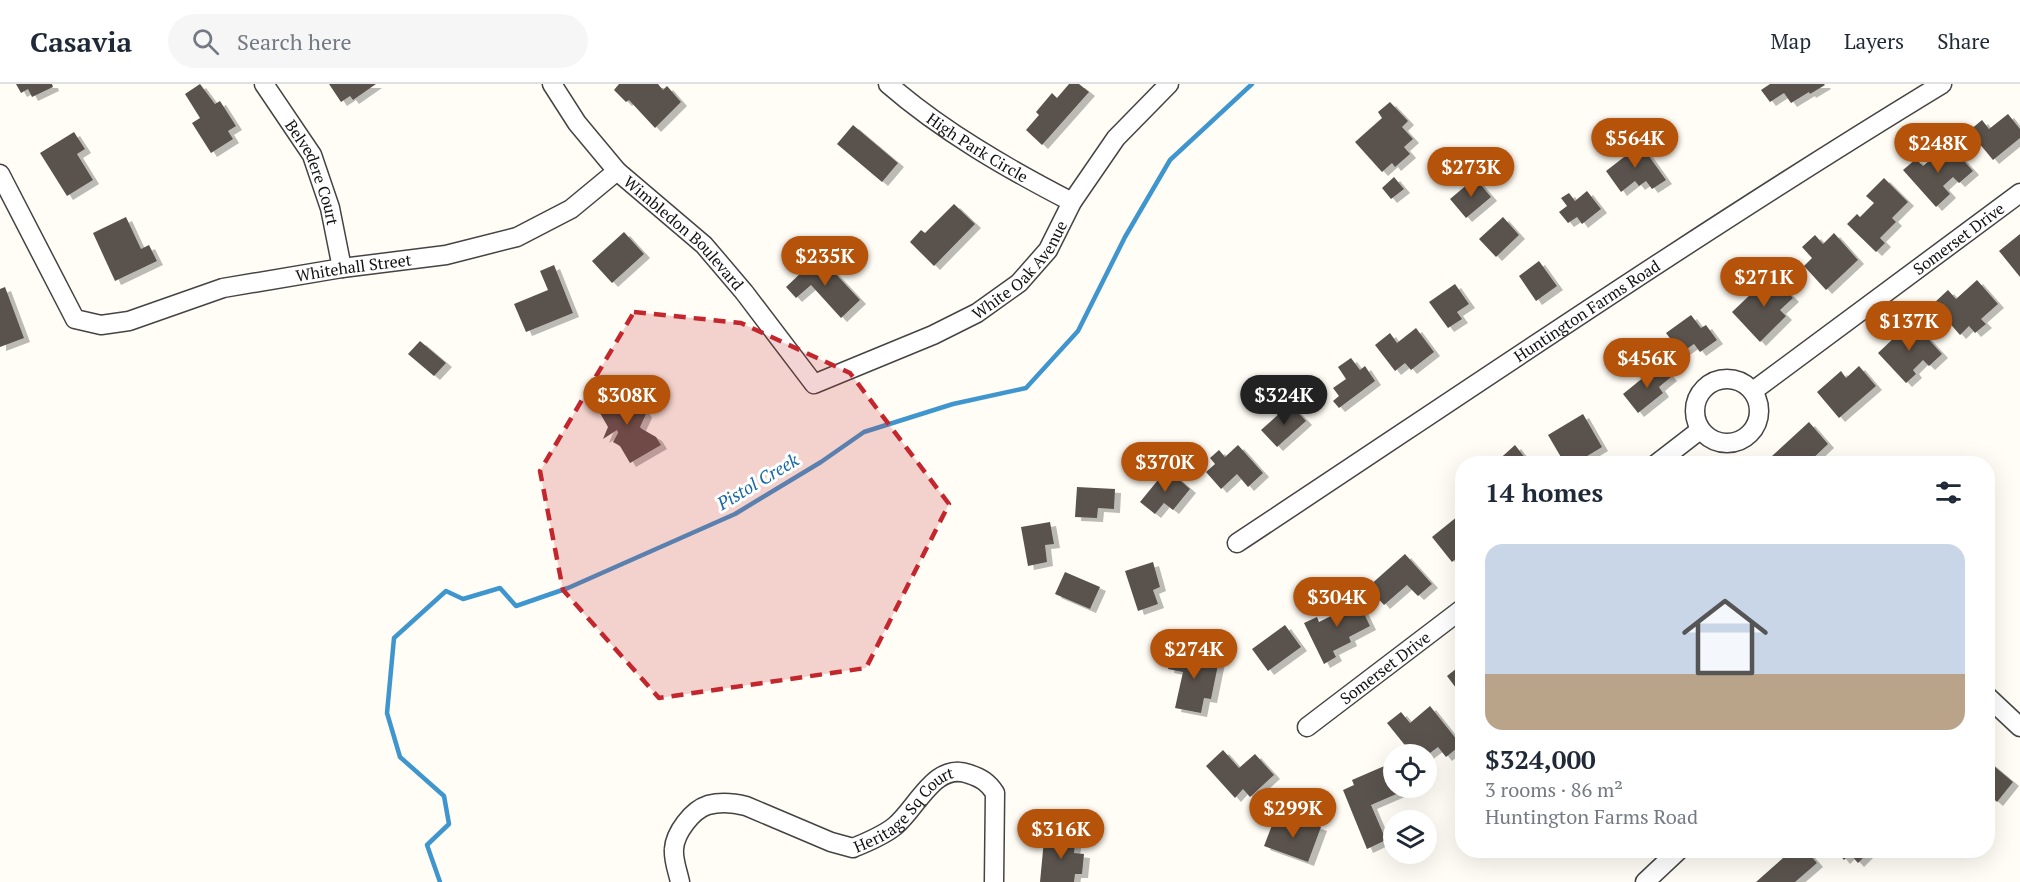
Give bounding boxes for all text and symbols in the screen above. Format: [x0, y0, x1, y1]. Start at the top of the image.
search box [168, 14, 588, 68]
text: Casavia [30, 23, 132, 60]
icon: search [189, 25, 222, 58]
text: Search here [237, 27, 352, 56]
text: Map [1770, 27, 1811, 55]
text: Layers [1844, 27, 1904, 55]
text: Share [1937, 27, 1990, 55]
street label: High Park Circle [922, 107, 1032, 188]
street label: Belvedere Court [280, 115, 344, 227]
pin: $564K [1593, 118, 1677, 169]
pin: $248K [1896, 123, 1980, 174]
text: $564K [1605, 124, 1665, 151]
text: $248K [1908, 129, 1968, 156]
pin: $273K [1429, 147, 1513, 198]
text: $273K [1441, 153, 1501, 180]
street label: Wimbledon Boulevard [619, 170, 749, 295]
street label: Somerset Drive [1909, 197, 2009, 280]
street label: White Oak Avenue [967, 217, 1072, 324]
pin: $235K [783, 236, 867, 287]
text: $235K [795, 242, 855, 269]
street label: Whitehall Street [294, 248, 413, 287]
street label: Huntington Farms Road [1509, 254, 1664, 367]
pin: $271K [1722, 257, 1806, 308]
text: $271K [1734, 263, 1794, 290]
pin: $137K [1867, 301, 1951, 352]
text: $137K [1879, 307, 1939, 334]
pin: $456K [1605, 338, 1689, 389]
text: $456K [1617, 344, 1677, 371]
pin: $308K [585, 375, 669, 426]
pin: $324K [1242, 375, 1326, 426]
text: $308K [597, 381, 657, 408]
text: $324K [1254, 381, 1314, 408]
pin: $370K [1123, 442, 1207, 493]
water label: Pistol Creek [711, 447, 803, 515]
text: $370K [1135, 448, 1195, 475]
text: 14 homes [1485, 475, 1603, 509]
icon: filters [1932, 476, 1965, 509]
pin: $304K [1295, 577, 1379, 628]
text: $304K [1307, 583, 1367, 610]
icon: home [1671, 583, 1779, 691]
street label: Somerset Drive [1335, 626, 1435, 709]
pin: $274K [1152, 629, 1236, 680]
text: $274K [1164, 635, 1224, 662]
text: $324,000 [1485, 742, 1596, 776]
map controls [1383, 744, 1437, 864]
button: locate [1383, 744, 1437, 798]
street label: Heritage Sq Court [850, 761, 956, 858]
text: 3 rooms · 86 m² [1485, 776, 1623, 803]
pin: $299K [1251, 788, 1335, 839]
text: $299K [1263, 794, 1323, 821]
text: Huntington Farms Road [1485, 803, 1698, 830]
pin: $316K [1019, 809, 1103, 860]
button: layers [1383, 810, 1437, 864]
text: $316K [1031, 815, 1091, 842]

